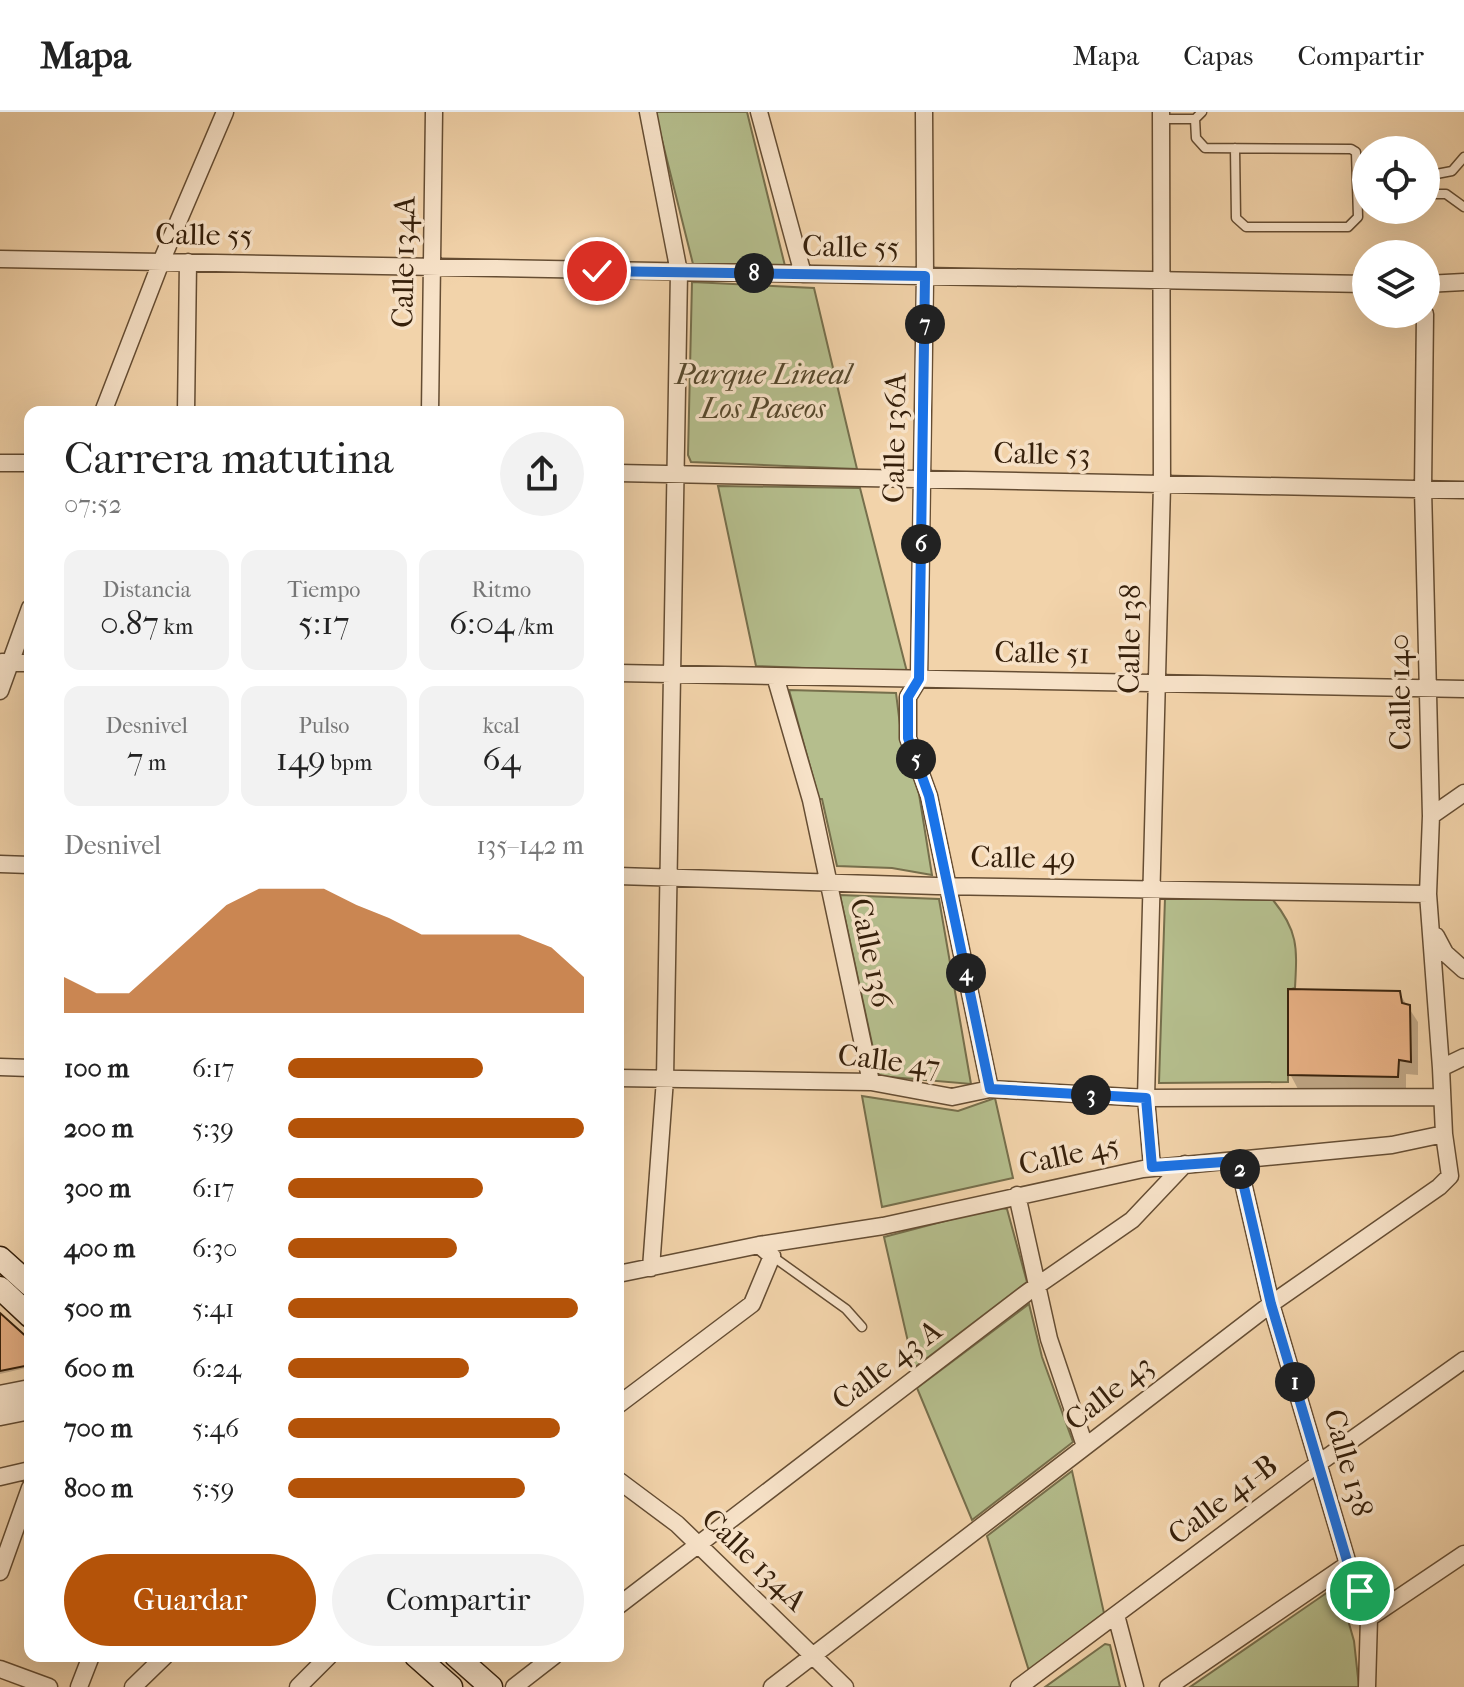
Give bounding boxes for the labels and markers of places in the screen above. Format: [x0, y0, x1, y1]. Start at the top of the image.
pin [563, 237, 631, 305]
pin: 8 [734, 253, 774, 293]
pin: 7 [905, 304, 945, 344]
pin: 6 [901, 524, 941, 564]
pin: 5 [896, 739, 936, 779]
pin: 4 [946, 953, 986, 993]
pin: 3 [1071, 1075, 1111, 1115]
pin: 2 [1220, 1149, 1260, 1189]
pin: 1 [1275, 1362, 1315, 1402]
pin [1326, 1557, 1394, 1625]

